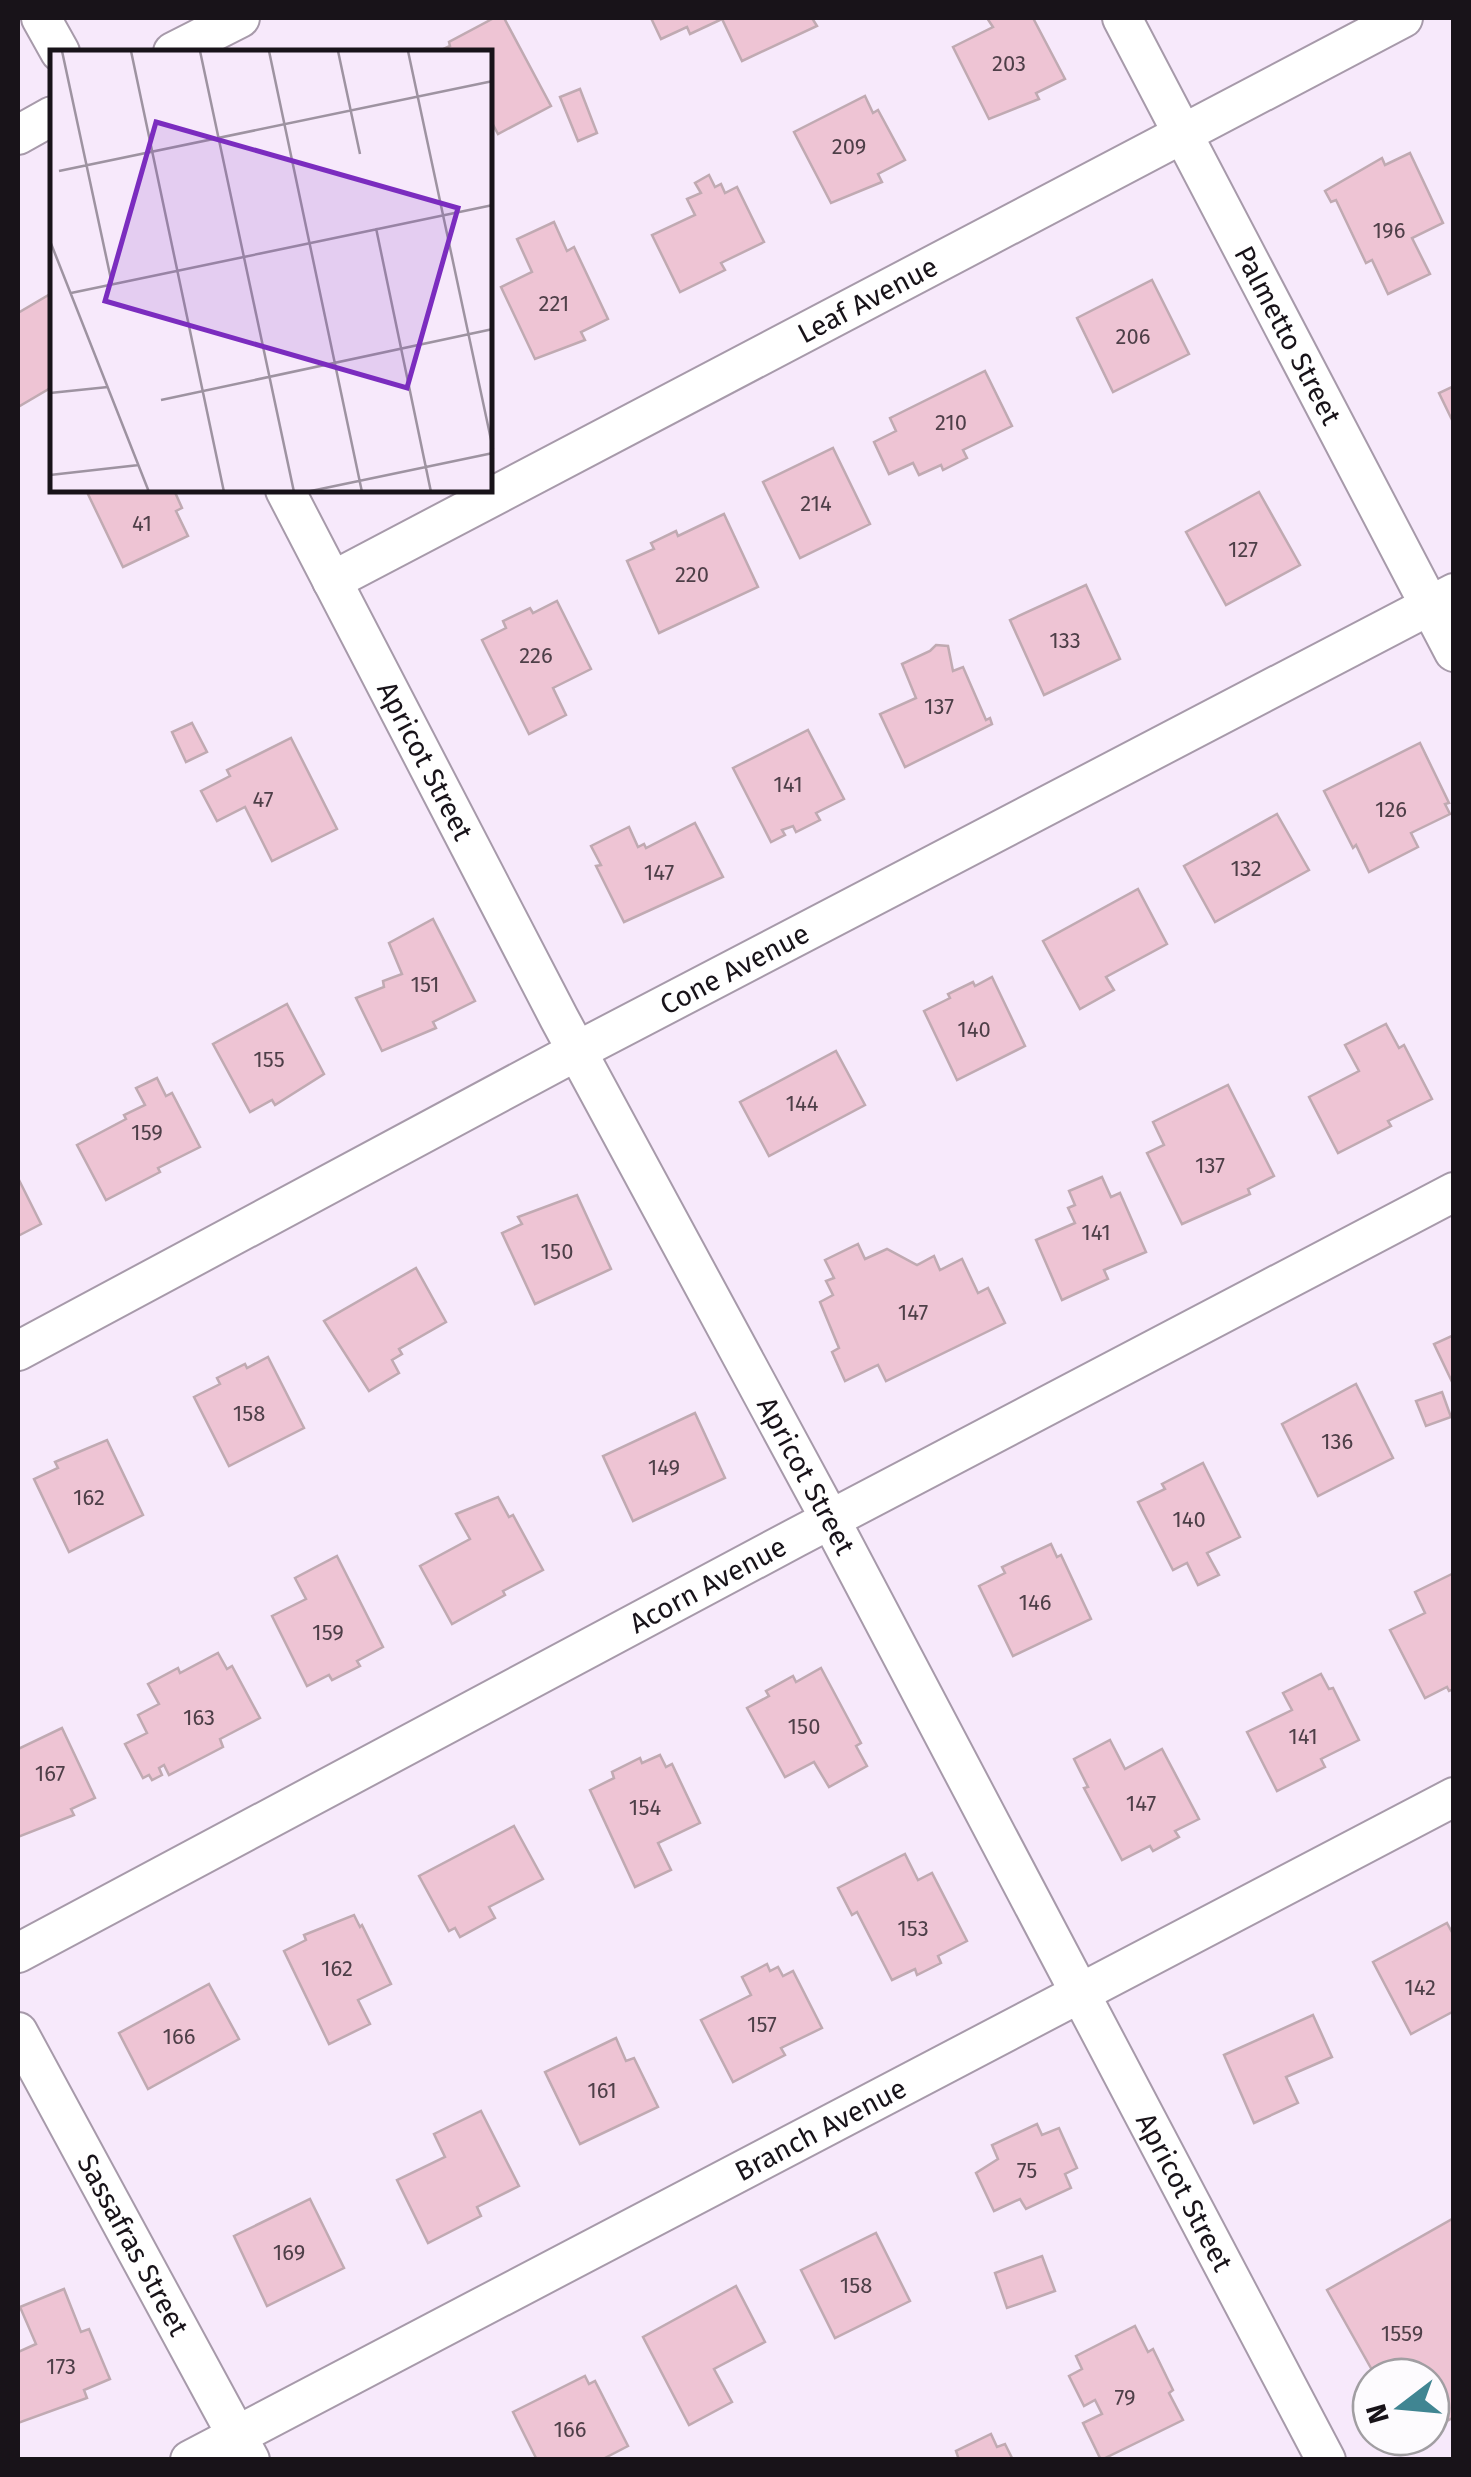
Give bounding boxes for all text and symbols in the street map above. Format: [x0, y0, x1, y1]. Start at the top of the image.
inset map [50, 50, 492, 492]
house number: 203 [992, 50, 1026, 77]
house number: 209 [832, 133, 866, 160]
house number: 196 [1373, 217, 1405, 244]
street label: Palmetto Street [1228, 240, 1349, 431]
street label: Leaf Avenue [792, 249, 943, 350]
house number: 221 [539, 290, 569, 317]
house number: 206 [1116, 323, 1150, 350]
house number: 210 [935, 409, 967, 436]
house number: 214 [800, 490, 832, 517]
house number: 41 [132, 510, 152, 537]
house number: 127 [1228, 536, 1258, 563]
house number: 220 [675, 561, 709, 588]
house number: 133 [1049, 627, 1081, 654]
house number: 226 [519, 642, 553, 669]
street label: Apricot Street [371, 676, 481, 846]
house number: 137 [924, 693, 954, 720]
house number: 141 [773, 771, 803, 798]
house number: 47 [253, 786, 274, 813]
house number: 126 [1375, 796, 1407, 823]
house number: 132 [1230, 855, 1262, 882]
house number: 147 [644, 859, 674, 886]
street label: Cone Avenue [654, 916, 815, 1021]
house number: 151 [411, 971, 439, 998]
house number: 140 [957, 1016, 991, 1043]
house number: 155 [253, 1046, 285, 1073]
house number: 144 [786, 1090, 819, 1117]
house number: 159 [131, 1119, 163, 1146]
house number: 137 [1195, 1152, 1225, 1179]
house number: 141 [1081, 1219, 1111, 1246]
house number: 150 [541, 1238, 573, 1265]
house number: 147 [898, 1299, 928, 1326]
street label: Apricot Street [751, 1391, 863, 1561]
house number: 158 [233, 1400, 265, 1427]
house number: 136 [1321, 1428, 1353, 1455]
house number: 149 [648, 1454, 680, 1481]
house number: 162 [73, 1484, 105, 1511]
house number: 140 [1172, 1506, 1206, 1533]
street label: Acorn Avenue [624, 1529, 792, 1640]
house number: 146 [1019, 1589, 1051, 1616]
house number: 159 [312, 1619, 344, 1646]
house number: 163 [183, 1704, 215, 1731]
house number: 150 [788, 1713, 820, 1740]
house number: 141 [1288, 1723, 1318, 1750]
house number: 167 [35, 1760, 65, 1787]
house number: 147 [1126, 1790, 1156, 1817]
house number: 154 [629, 1794, 661, 1821]
house number: 153 [897, 1915, 929, 1942]
house number: 162 [321, 1955, 353, 1982]
house number: 142 [1404, 1974, 1436, 2001]
house number: 157 [747, 2011, 777, 2038]
house number: 166 [163, 2023, 195, 2050]
street label: Branch Avenue [729, 2071, 912, 2188]
house number: 161 [587, 2077, 617, 2104]
street label: Apricot Street [1129, 2107, 1240, 2277]
street label: Sassafras Street [71, 2148, 196, 2342]
house number: 75 [1017, 2157, 1037, 2184]
house number: 169 [273, 2239, 305, 2266]
house number: 158 [840, 2272, 872, 2299]
house number: 1559 [1381, 2320, 1423, 2347]
house number: 173 [46, 2353, 76, 2380]
north arrow [1351, 2357, 1451, 2457]
house number: 79 [1115, 2384, 1135, 2411]
text: N [1359, 2400, 1396, 2427]
house number: 166 [554, 2416, 586, 2443]

